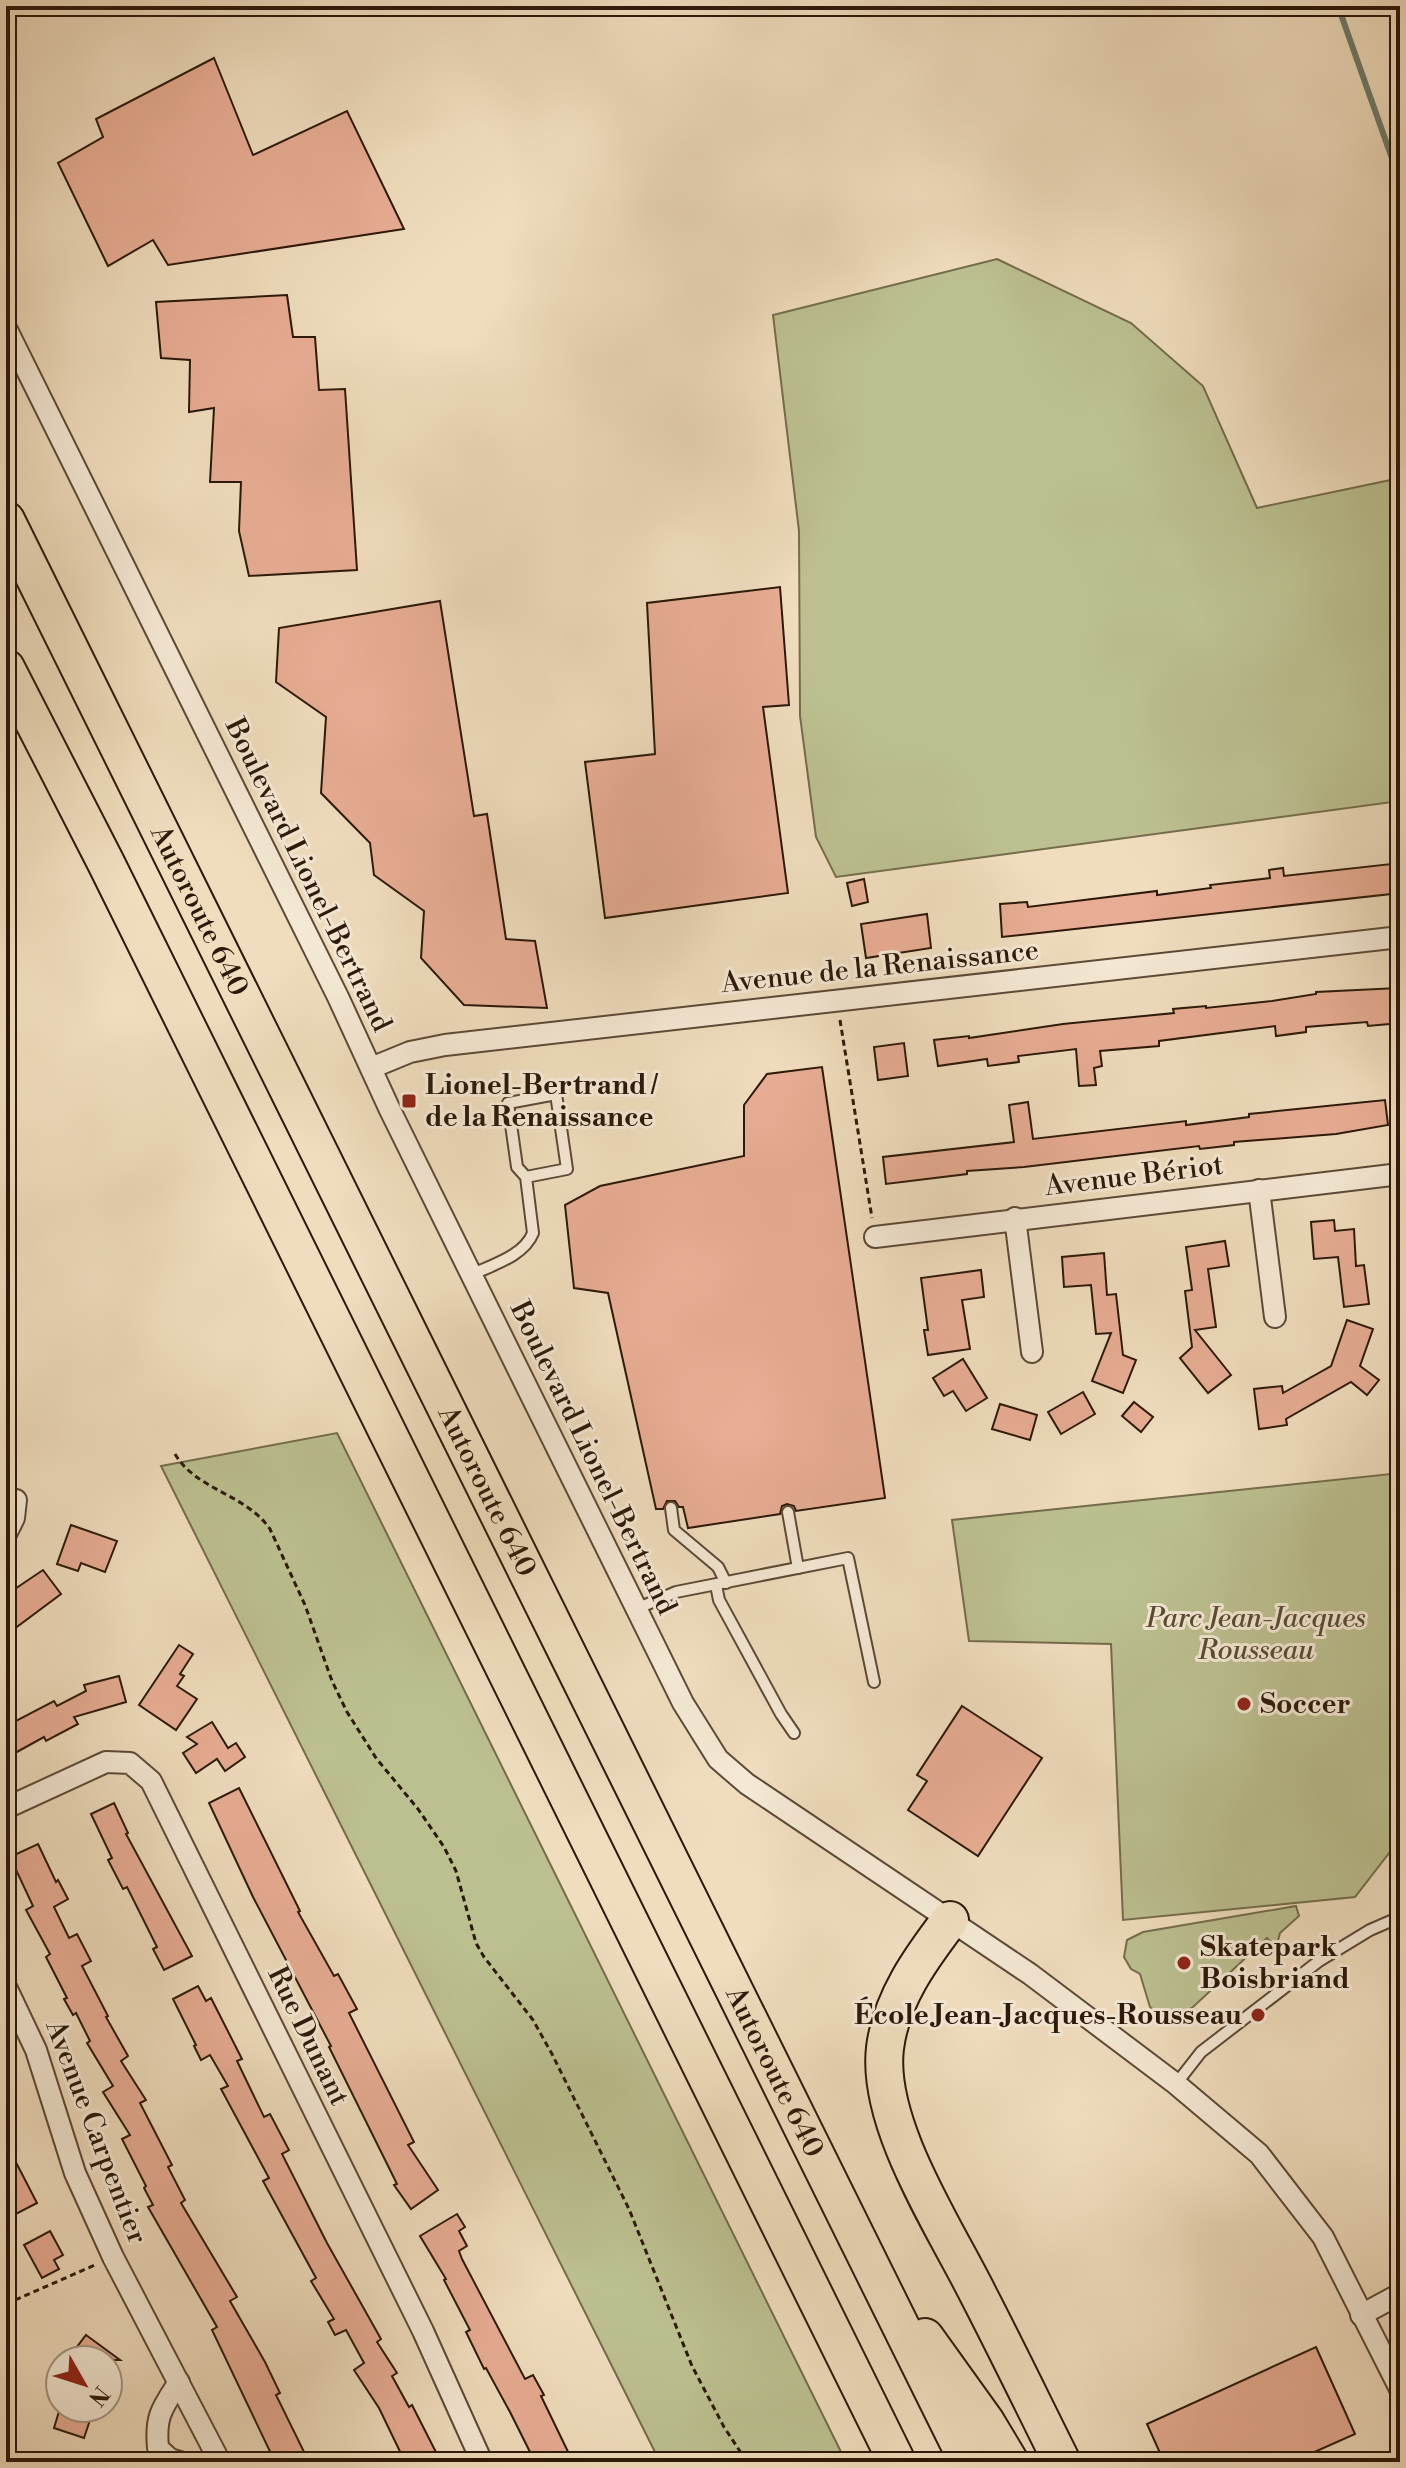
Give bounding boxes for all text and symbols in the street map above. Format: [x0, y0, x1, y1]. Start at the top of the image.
street label: Boulevard Lionel-Bertrand [216, 712, 399, 1037]
street label: Autoroute 640 [142, 819, 257, 1002]
street label: Avenue de la Renaissance [718, 933, 1041, 1001]
place label: Lionel-Bertrand / de la Renaissance [425, 1068, 658, 1135]
marker: Lionel-Bertrand / de la Renaissance [400, 1092, 418, 1110]
street label: Avenue Bériot [1042, 1148, 1225, 1204]
street label: Boulevard Lionel-Bertrand [501, 1295, 684, 1620]
street label: Autoroute 640 [430, 1399, 544, 1583]
park label: Parc Jean-Jacques Rousseau [1145, 1601, 1366, 1668]
place label: Soccer [1260, 1687, 1351, 1722]
marker: Soccer [1235, 1695, 1253, 1713]
place label: Skatepark Boisbriand [1200, 1930, 1350, 1997]
marker: Skatepark Boisbriand [1175, 1954, 1193, 1972]
street label: Rue Dunant [259, 1961, 357, 2111]
street label: Autoroute 640 [717, 1980, 832, 2163]
place label: École Jean-Jacques-Rousseau [854, 1996, 1242, 2033]
marker: École Jean-Jacques-Rousseau [1249, 2006, 1267, 2024]
street label: Avenue Carpentier [37, 2014, 155, 2249]
north arrow [44, 2344, 124, 2424]
text: N [82, 2380, 114, 2411]

